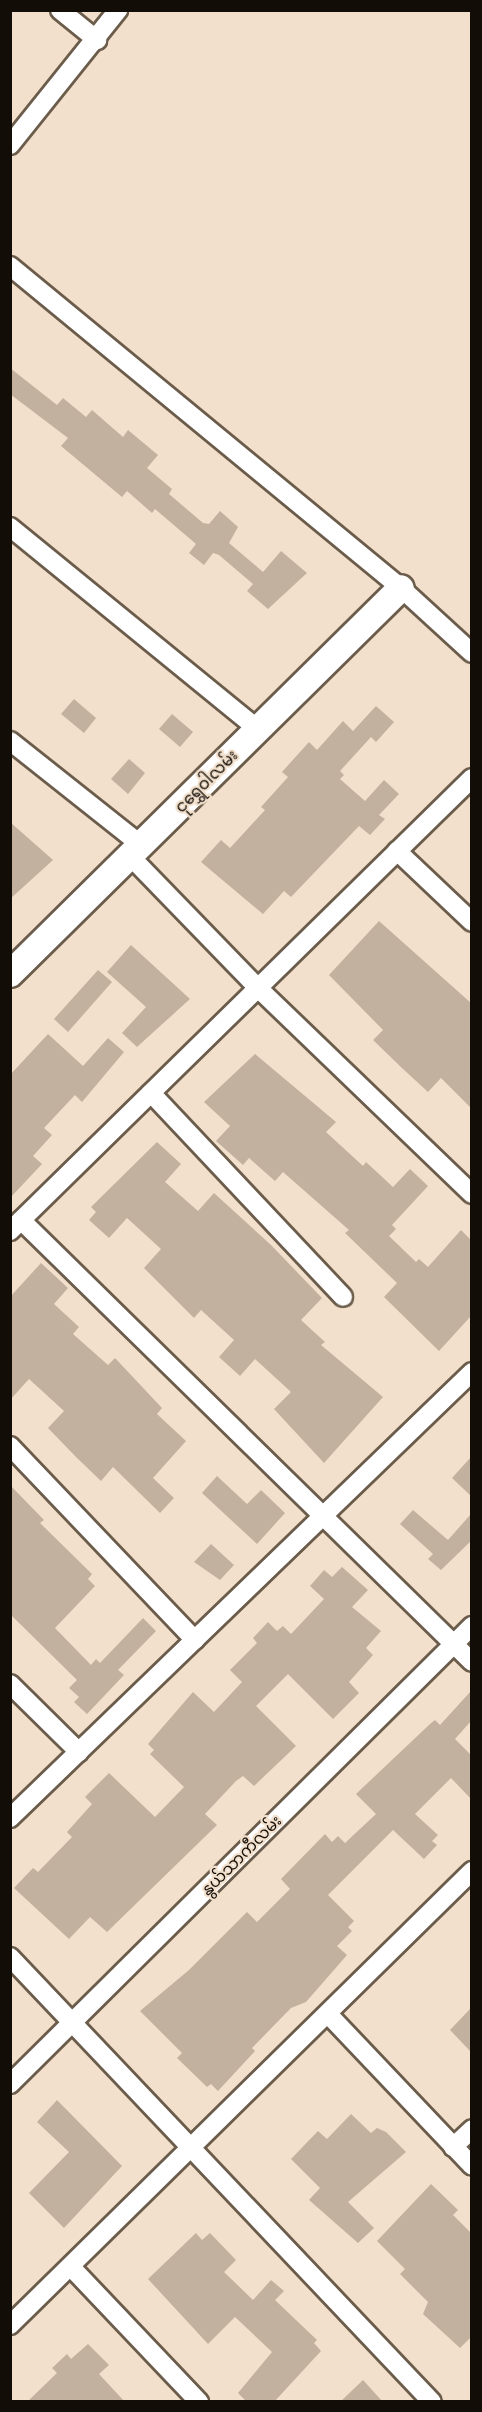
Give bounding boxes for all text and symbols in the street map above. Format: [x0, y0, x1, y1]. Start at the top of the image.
street label: ငုရွှေဝါလမ်း [171, 746, 241, 816]
street label: နွယ်သာကီလမ်း [197, 1811, 285, 1899]

